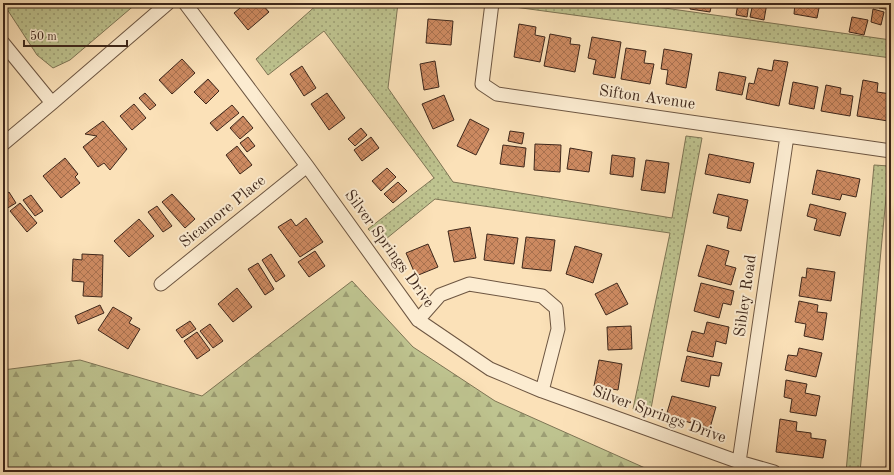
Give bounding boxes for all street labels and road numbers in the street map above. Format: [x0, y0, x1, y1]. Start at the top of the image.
street label: Sifton Avenue [598, 83, 696, 113]
street label: Sicamore Place [177, 173, 269, 251]
street label: Silver Springs Drive [341, 187, 437, 311]
street label: Sibley Road [732, 254, 760, 338]
street label: Silver Springs Drive [590, 383, 728, 447]

